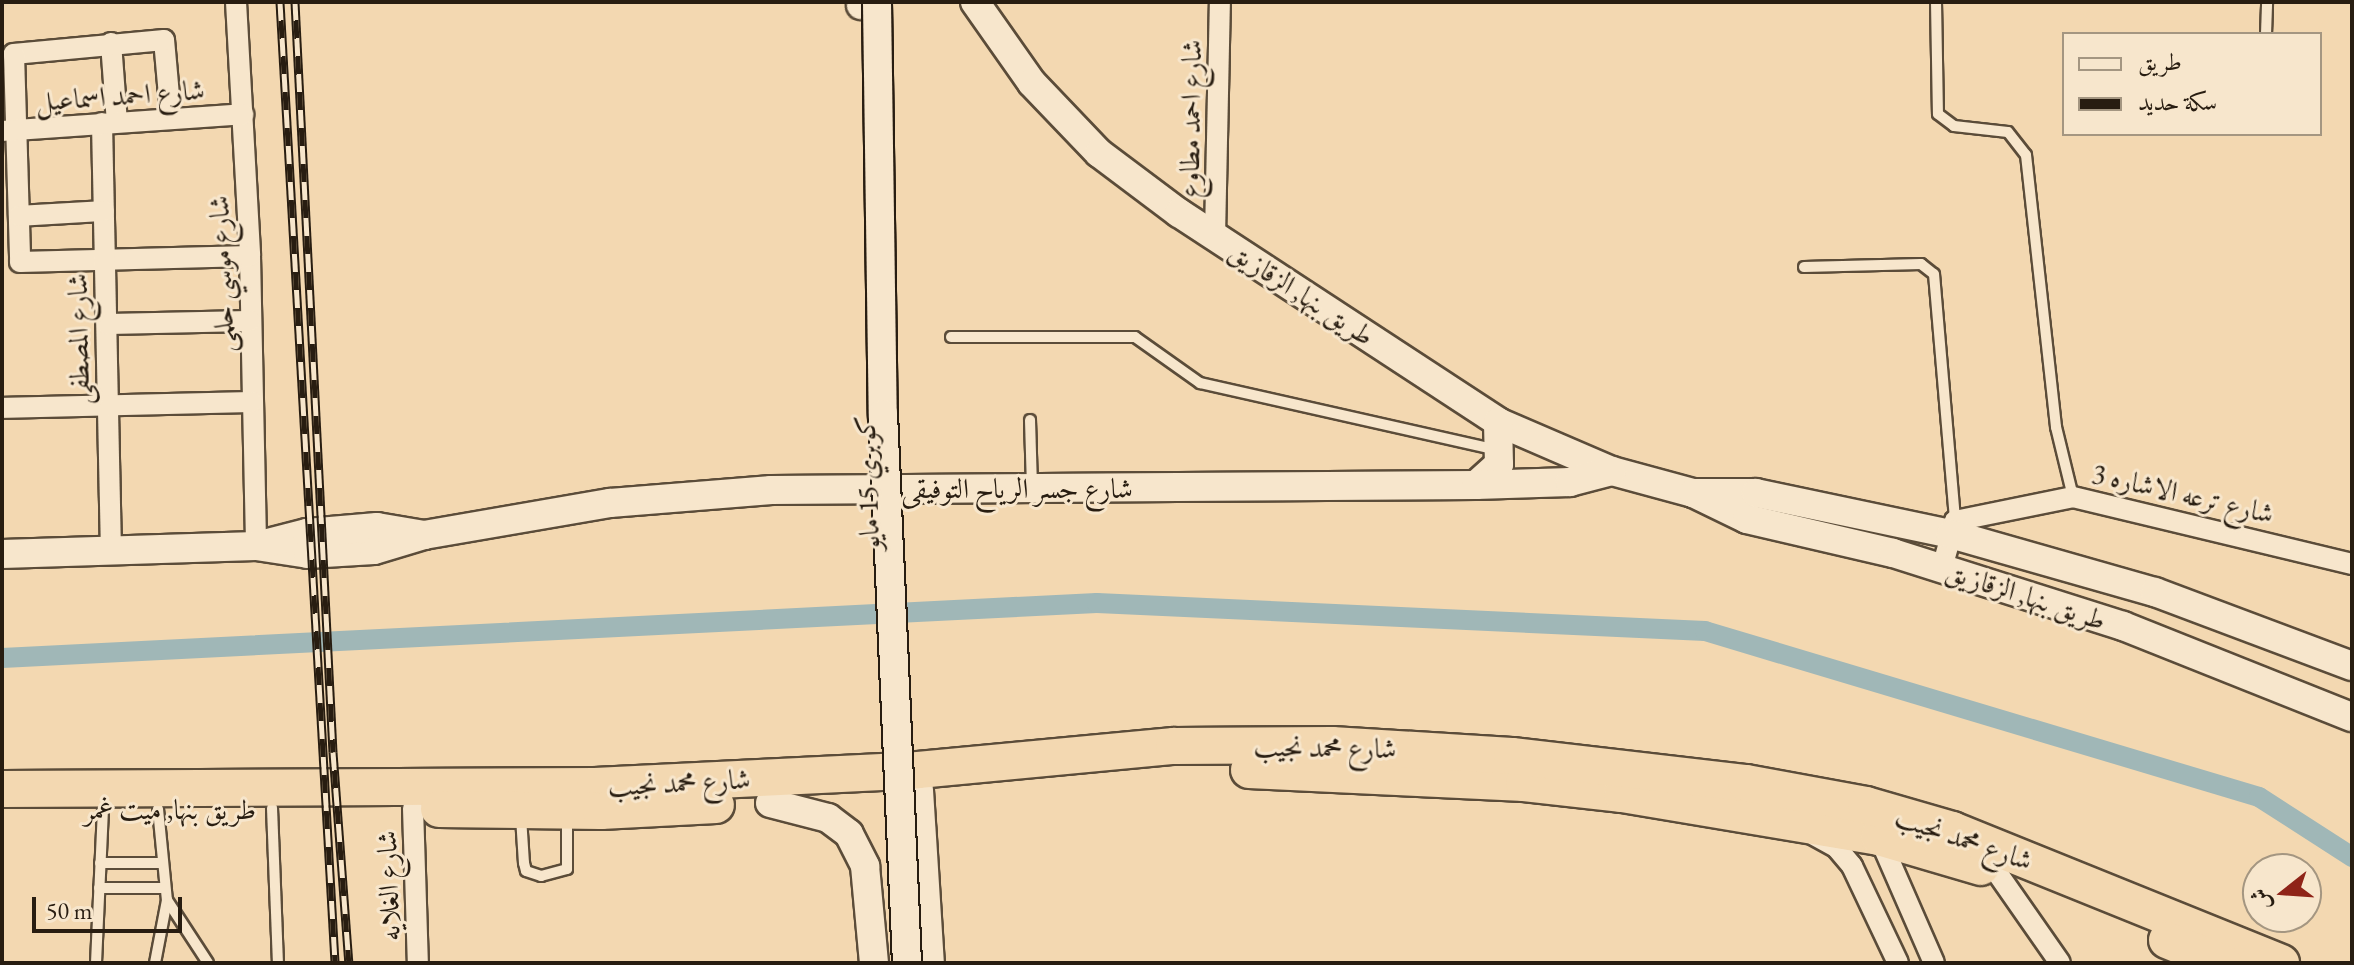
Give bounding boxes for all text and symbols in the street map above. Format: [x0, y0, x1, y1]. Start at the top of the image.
legend [2062, 32, 2322, 136]
street label: شارع احمد مطاوع [1172, 39, 1208, 199]
text: طريق [2138, 46, 2182, 77]
street label: شارع احمد اسماعيل [34, 72, 206, 118]
text: سكة حديد [2138, 86, 2217, 117]
street label: شارع موسي حلمى [201, 195, 241, 353]
street label: طريق بنها, الزقازيق [1223, 234, 1381, 352]
street label: شارع المصطفى [60, 273, 96, 405]
street label: كوبري 15 مايو [848, 415, 886, 551]
street label: شارع ترعه الاشاره 3 [2089, 456, 2277, 530]
street label: شارع جسر الرياح التوفيقى [901, 471, 1133, 505]
street label: طريق بنها, الزقازيق [1942, 553, 2110, 637]
street label: شارع محمد نجيب [1253, 729, 1397, 765]
street label: شارع محمد نجيب [607, 761, 751, 803]
street label: طريق بنها, ميت غمر [84, 792, 256, 826]
street label: شارع محمد نجيب [1891, 799, 2037, 877]
street label: شارع الغلايه [369, 830, 407, 942]
north arrow [2242, 853, 2322, 933]
scale bar [36, 881, 186, 931]
text: ش [2243, 885, 2278, 914]
text: 50 m [46, 895, 93, 926]

